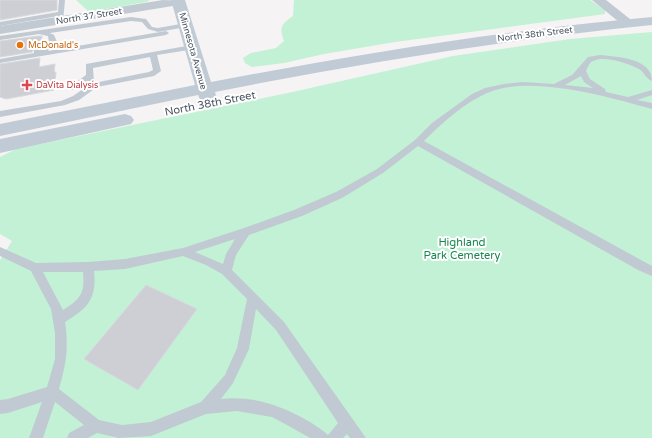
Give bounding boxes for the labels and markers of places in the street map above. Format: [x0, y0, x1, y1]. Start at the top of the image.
marker: McDonald's [15, 40, 25, 50]
place label: McDonald's [28, 40, 78, 51]
marker: DaVita Dialysis [21, 79, 33, 91]
place label: DaVita Dialysis [36, 80, 98, 91]

